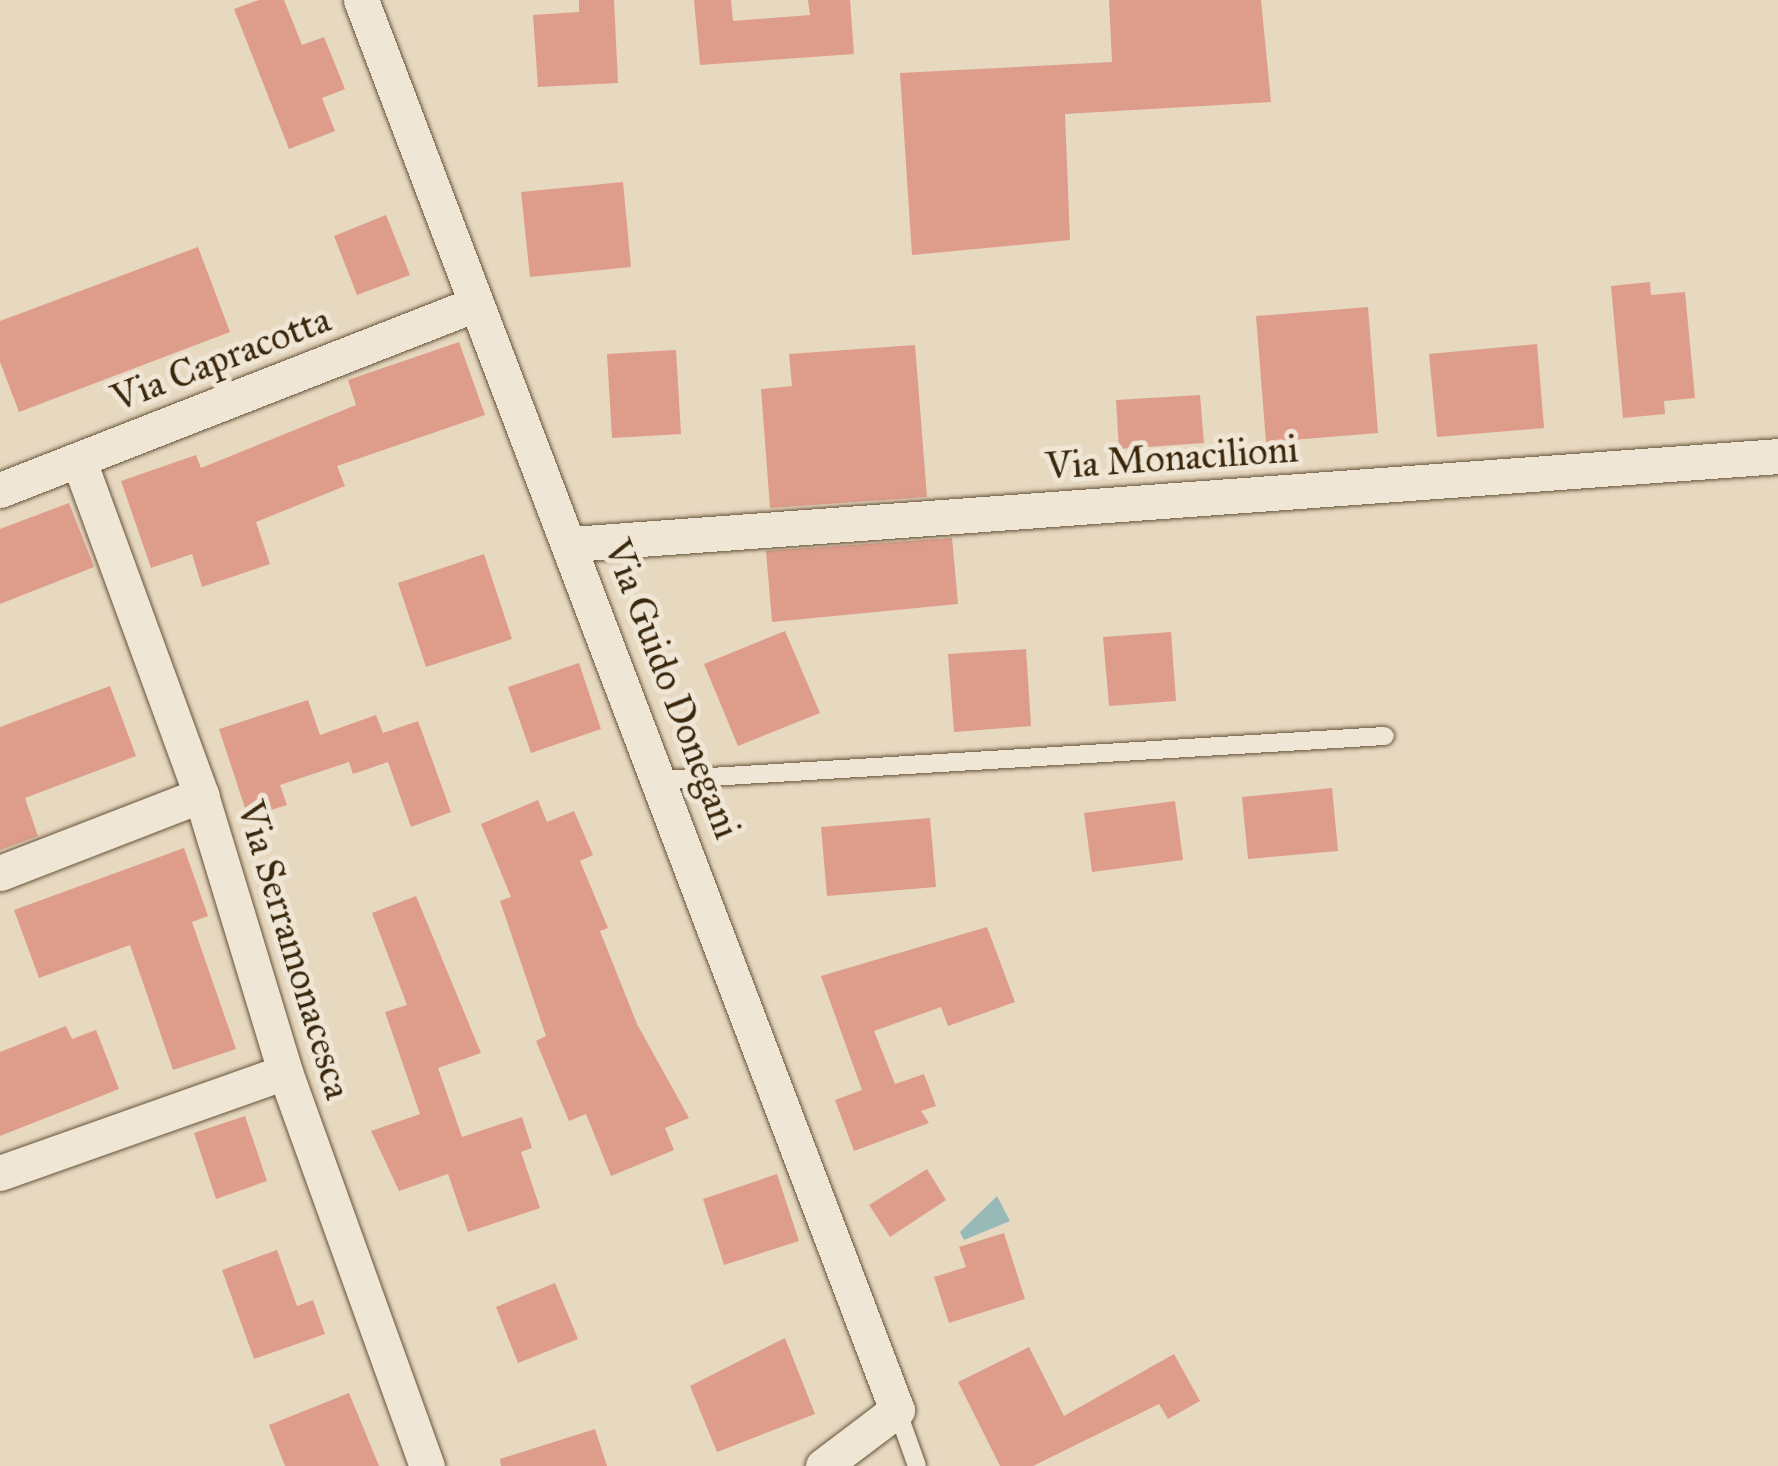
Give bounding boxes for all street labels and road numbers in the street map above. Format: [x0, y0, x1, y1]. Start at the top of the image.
street label: Via Capracotta [105, 296, 337, 422]
street label: Via Monacilioni [1044, 426, 1300, 490]
street label: Via Guido Donegani [594, 533, 750, 845]
street label: Via Serramonacesca [227, 796, 361, 1104]

